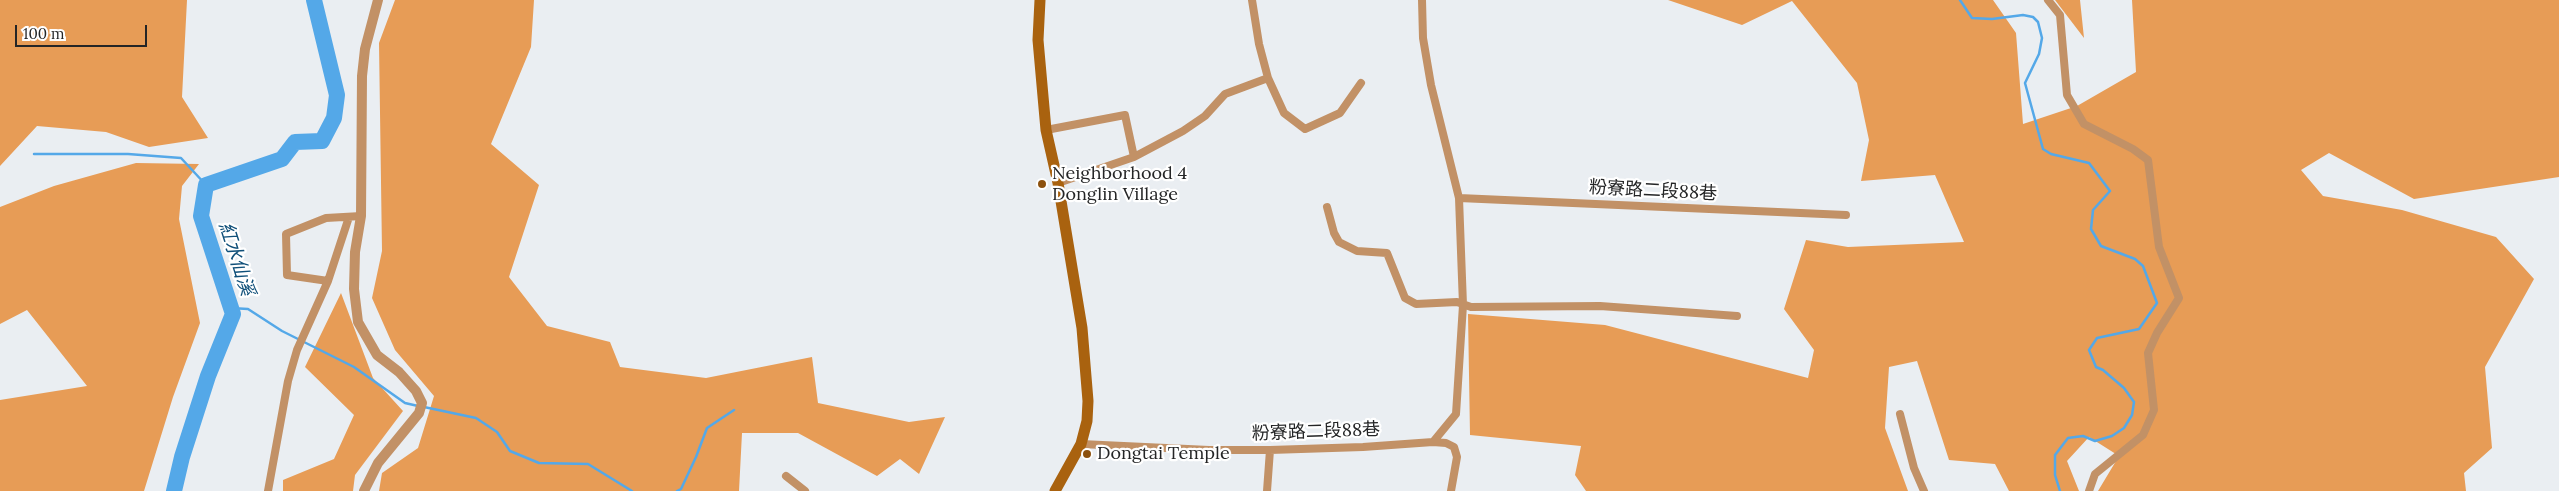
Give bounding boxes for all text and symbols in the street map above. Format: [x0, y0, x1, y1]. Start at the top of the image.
scale bar [18, 15, 150, 47]
text: 100 m [23, 24, 64, 43]
place label: Neighborhood 4 Donglin Village [1052, 163, 1187, 205]
street label: 粉寮路二段88巷 [1588, 177, 1718, 205]
marker: Neighborhood 4 Donglin Village [1036, 178, 1048, 190]
water label: 紅水仙溪 [213, 219, 259, 299]
street label: 粉寮路二段88巷 [1252, 419, 1380, 445]
place label: Dongtai Temple [1097, 443, 1230, 465]
marker: Dongtai Temple [1081, 448, 1093, 460]

